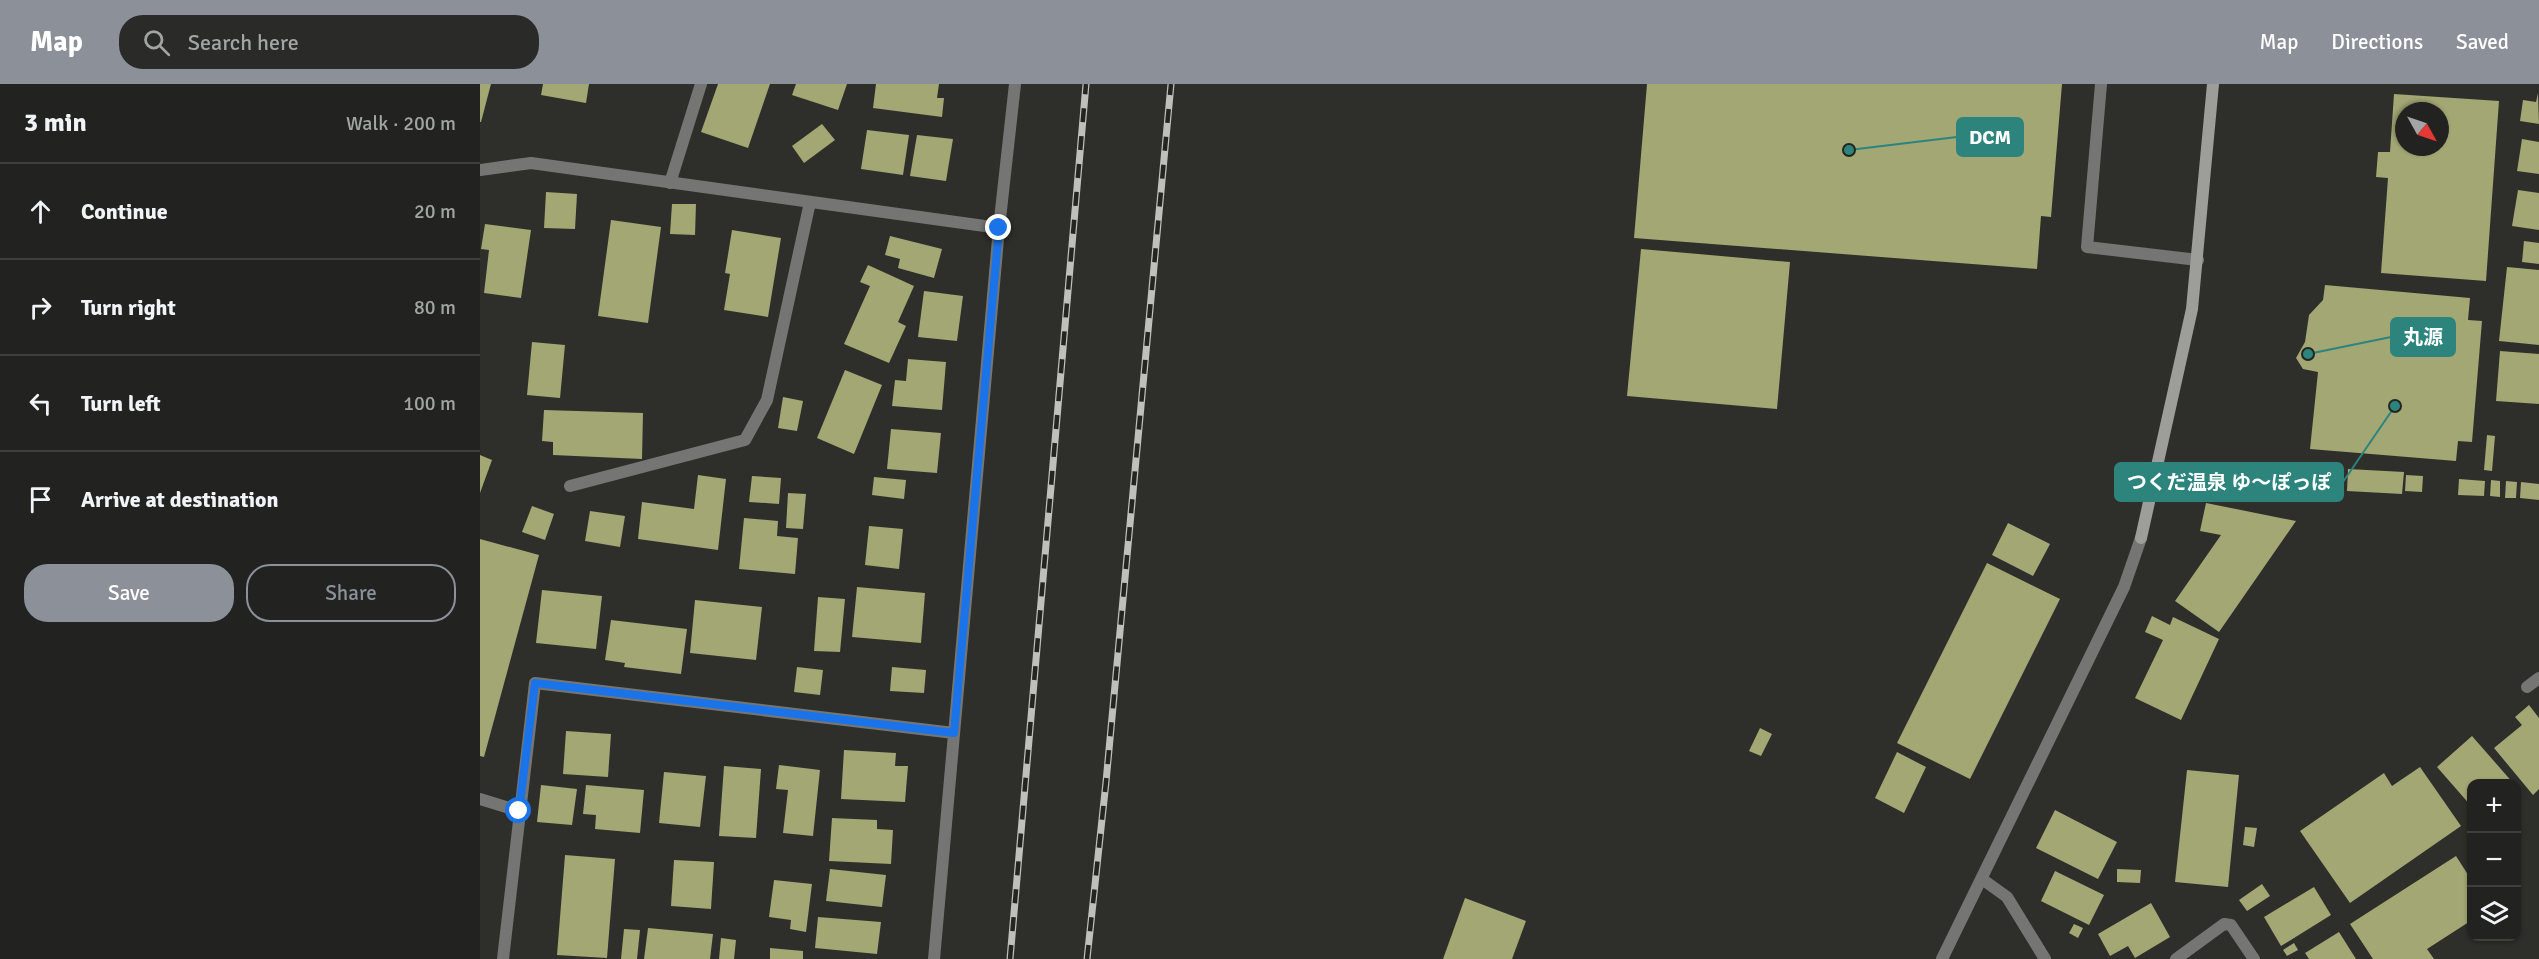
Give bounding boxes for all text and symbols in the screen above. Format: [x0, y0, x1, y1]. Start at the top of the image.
search box [119, 15, 539, 69]
text: Map [30, 25, 83, 59]
icon: search [140, 26, 173, 59]
text: Search here [188, 29, 299, 56]
text: Map [2260, 29, 2298, 55]
text: Directions [2331, 29, 2423, 55]
text: Saved [2456, 29, 2509, 55]
north arrow [2395, 102, 2449, 156]
text: 3 min [24, 107, 87, 139]
text: Walk · 200 m [346, 111, 456, 136]
callout: DCM [1957, 118, 2023, 156]
text: DCM [1969, 125, 2011, 150]
icon: ahead [24, 195, 57, 228]
text: Continue [81, 198, 168, 225]
text: 20 m [414, 199, 456, 224]
route end [985, 214, 1011, 240]
icon: right [24, 291, 57, 324]
text: Turn right [81, 294, 176, 321]
text: 80 m [414, 295, 456, 320]
callout: 丸源 [2391, 318, 2455, 356]
text: 丸源 [2403, 325, 2443, 350]
icon: left [24, 387, 57, 420]
text: Turn left [81, 390, 161, 417]
text: 100 m [403, 391, 456, 416]
callout: つくだ温泉 ゆ～ぽっぽ [2115, 463, 2343, 501]
text: つくだ温泉 ゆ～ぽっぽ [2127, 470, 2331, 495]
icon: arrive [24, 483, 57, 516]
text: Arrive at destination [81, 486, 278, 513]
button: Save [24, 564, 234, 622]
button: Share [246, 564, 456, 622]
map controls [2467, 779, 2521, 941]
button: + [2467, 779, 2521, 833]
route start [505, 797, 531, 823]
button: − [2467, 833, 2521, 887]
button: layers [2467, 887, 2521, 941]

